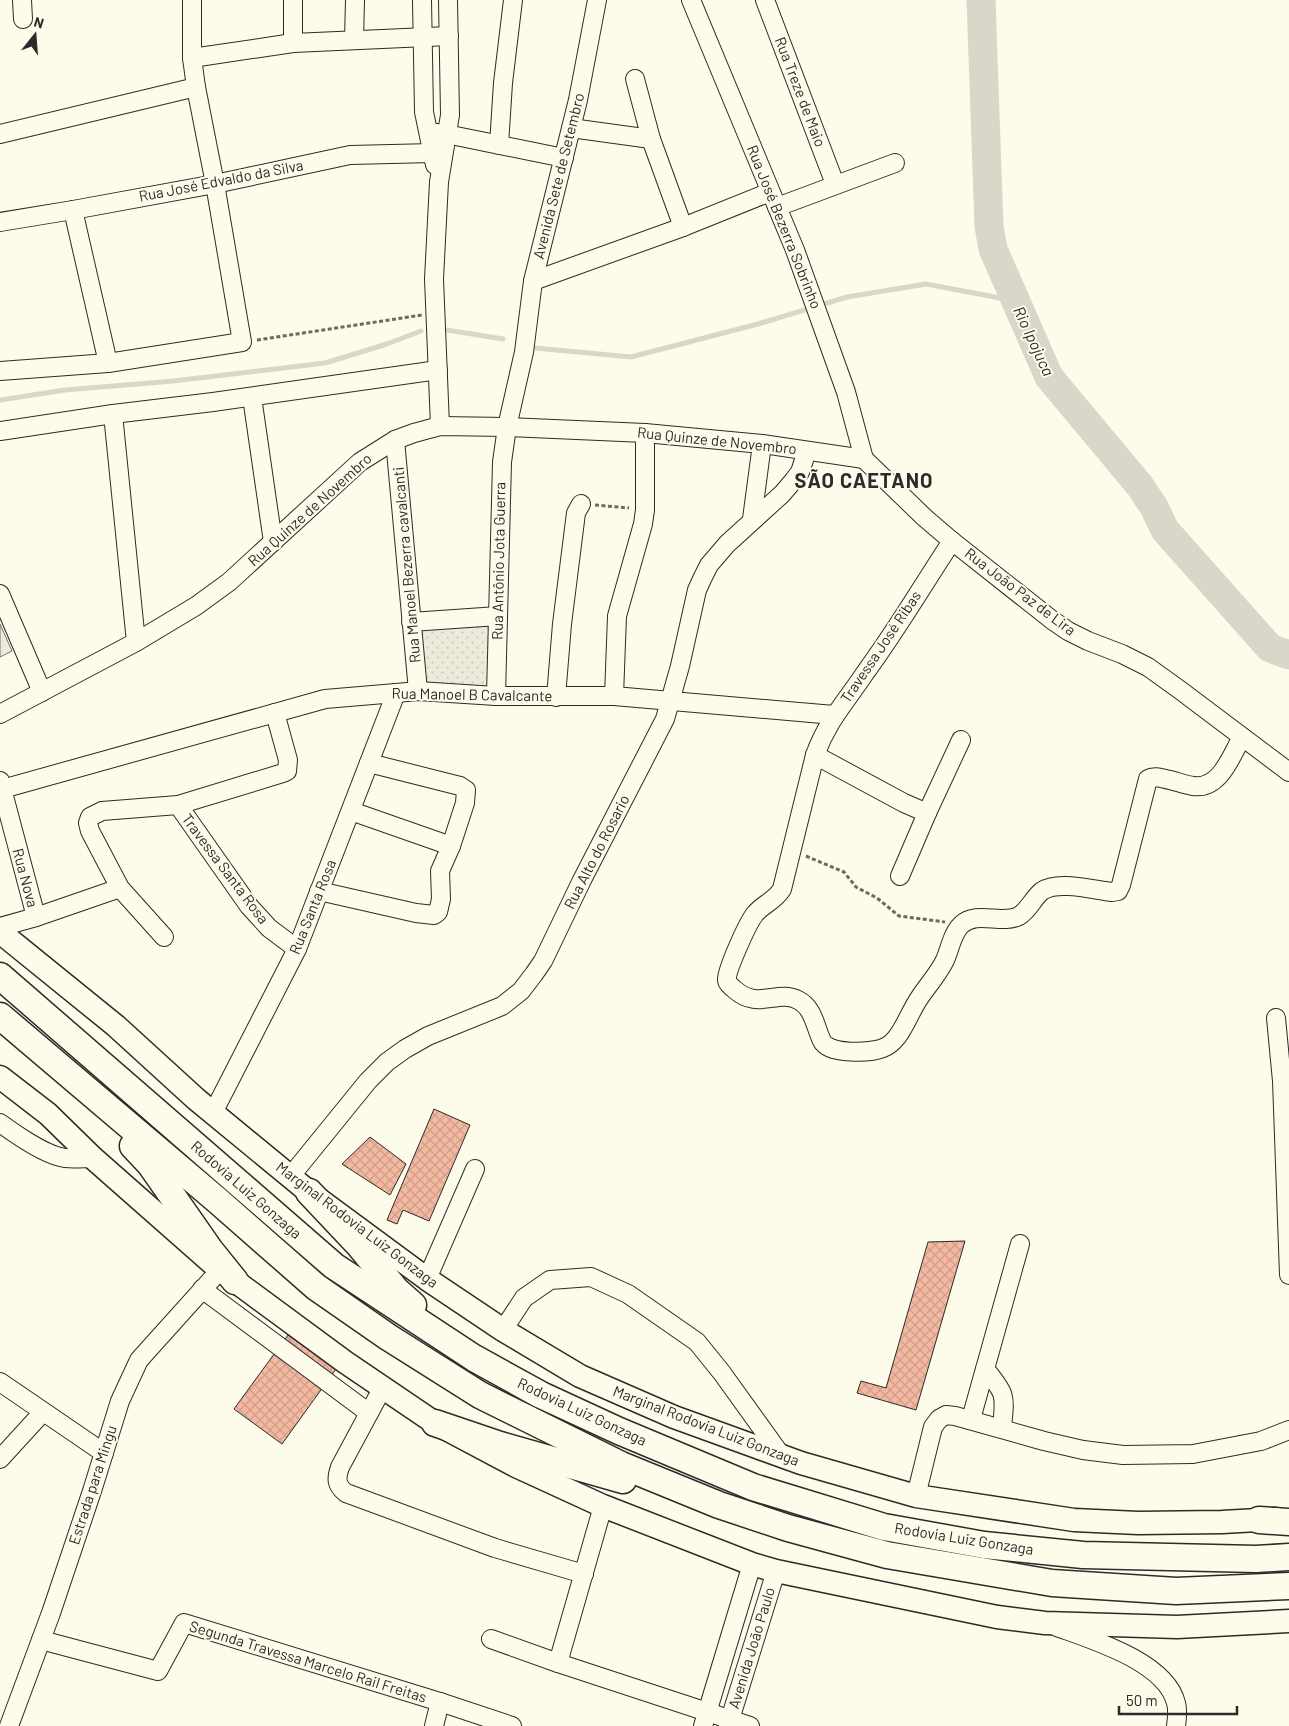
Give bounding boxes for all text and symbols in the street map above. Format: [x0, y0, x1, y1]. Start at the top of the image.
north arrow [10, 10, 60, 60]
text: N [32, 13, 46, 32]
street label: Rua Treze de Maio [772, 34, 830, 149]
street label: Avenida Sete de Setembro [529, 91, 587, 261]
street label: Rua José Bezerra Sobrinho [744, 142, 826, 311]
street label: Rua José Edvaldo da Silva [137, 155, 305, 205]
water label: Rio Ipojuca [1010, 303, 1059, 379]
street label: Rua Quinze de Novembro [636, 423, 798, 457]
street label: Rua Quinze de Novembro [244, 449, 375, 570]
street label: Rua Manoel Bezerra cavalcanti [388, 466, 424, 664]
district label: SÃO CAETANO [795, 468, 933, 492]
street label: Rua Antônio Jota Guerra [488, 482, 508, 640]
street label: Rua João Paz de Lira [962, 544, 1080, 639]
street label: Travessa José Ribas [836, 587, 924, 706]
street label: Rua Manoel B Cavalcante [392, 684, 553, 704]
street label: Rua Alto do Rosario [560, 791, 633, 912]
street label: Travessa Santa Rosa [179, 810, 273, 927]
street label: Rua Nova [9, 846, 42, 909]
street label: Rua Santa Rosa [285, 857, 339, 957]
street label: Rodovia Luiz Gonzaga [188, 1136, 306, 1242]
street label: Marginal Rodovia Luiz Gonzaga [273, 1157, 442, 1291]
street label: Rodovia Luiz Gonzaga [515, 1373, 650, 1449]
street label: Marginal Rodovia Luiz Gonzaga [611, 1381, 802, 1469]
street label: Estrada para Mingu [64, 1423, 120, 1547]
street label: Rodovia Luiz Gonzaga [893, 1518, 1035, 1558]
street label: Avenida João Paulo [724, 1585, 778, 1711]
street label: Segunda Travessa Marcelo Rail Freitas [187, 1616, 429, 1706]
scale bar [1119, 1684, 1236, 1716]
text: 50 m [1126, 1691, 1158, 1709]

